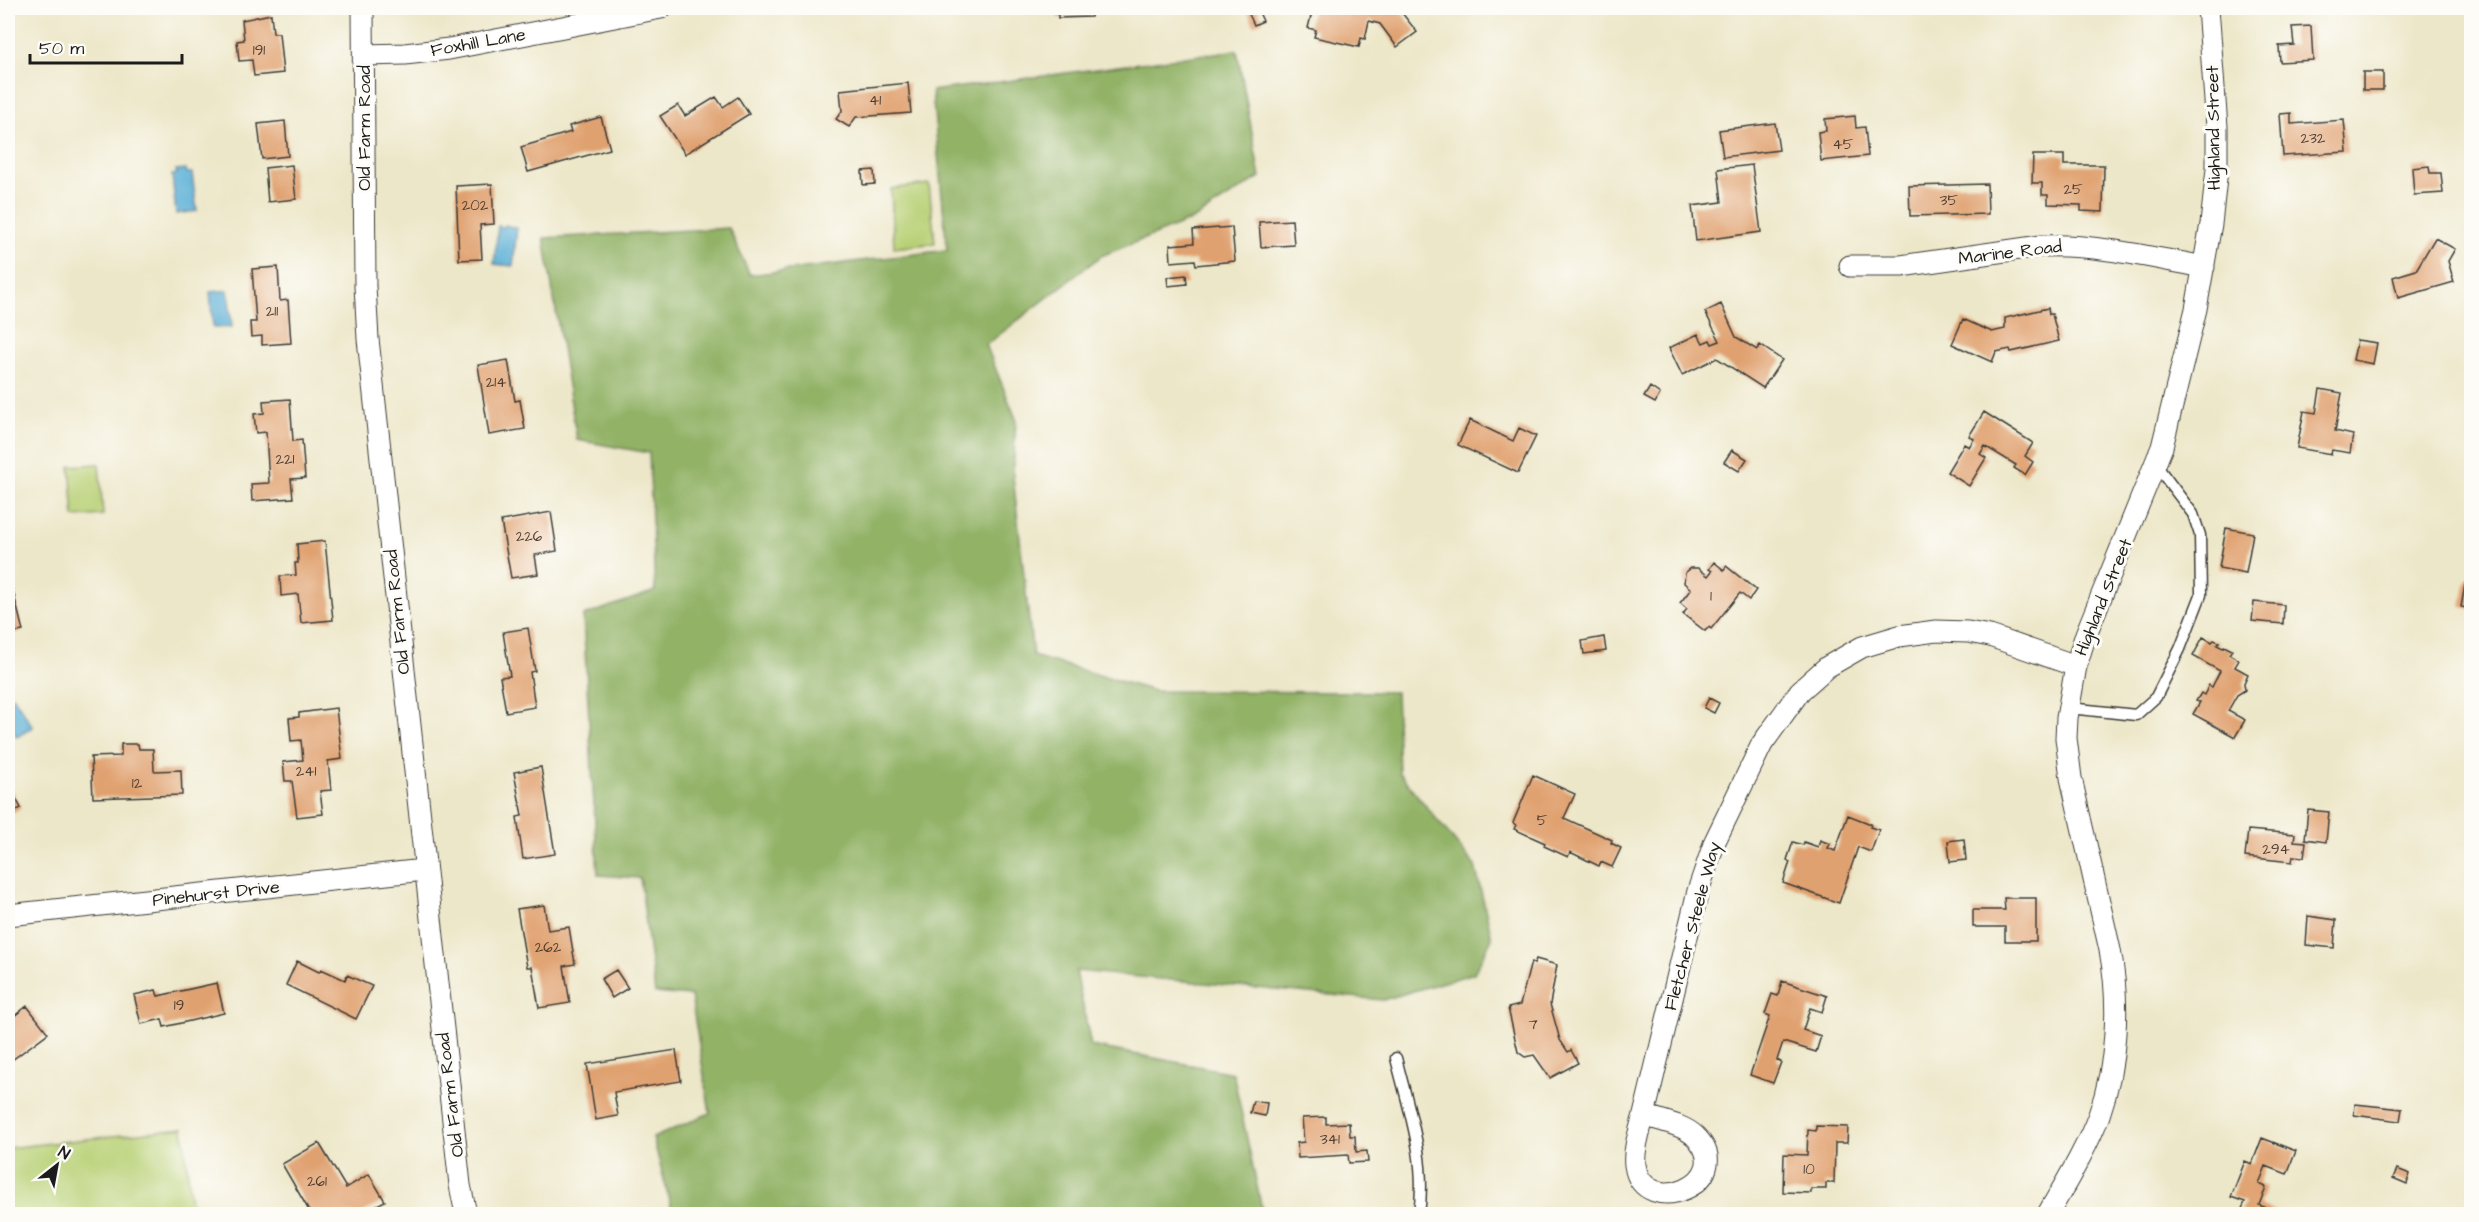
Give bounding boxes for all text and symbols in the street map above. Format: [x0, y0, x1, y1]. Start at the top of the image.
street label: Foxhill Lane [429, 22, 528, 63]
scale bar [30, 27, 182, 65]
text: 50 m [39, 36, 84, 61]
house number: 191 [253, 40, 265, 61]
street label: Old Farm Road [352, 65, 377, 191]
street label: Highland Street [2200, 65, 2228, 191]
house number: 41 [869, 90, 881, 111]
house number: 232 [2301, 128, 2326, 149]
house number: 45 [1833, 134, 1854, 155]
house number: 25 [2063, 179, 2083, 200]
house number: 35 [1940, 190, 1958, 211]
house number: 202 [462, 195, 489, 216]
street label: Marine Road [1957, 234, 2063, 271]
house number: 211 [266, 301, 278, 322]
house number: 214 [486, 372, 506, 393]
house number: 221 [275, 449, 295, 470]
house number: 226 [516, 526, 543, 547]
street label: Highland Street [2069, 534, 2140, 660]
street label: Old Farm Road [379, 548, 416, 676]
house number: 1 [1710, 586, 1712, 607]
house number: 241 [296, 761, 316, 782]
house number: 12 [132, 773, 143, 794]
house number: 5 [1537, 810, 1548, 831]
street label: Fletcher Steele Way [1658, 839, 1728, 1013]
house number: 294 [2262, 839, 2290, 860]
street label: Pinehurst Drive [151, 874, 281, 913]
house number: 262 [535, 937, 562, 958]
house number: 19 [174, 995, 184, 1016]
house number: 7 [1528, 1014, 1538, 1035]
street label: Old Farm Road [430, 1031, 471, 1159]
house number: 341 [1320, 1129, 1340, 1150]
north arrow [27, 1135, 87, 1195]
text: N [54, 1141, 74, 1165]
house number: 10 [1803, 1159, 1815, 1180]
house number: 261 [307, 1171, 327, 1192]

